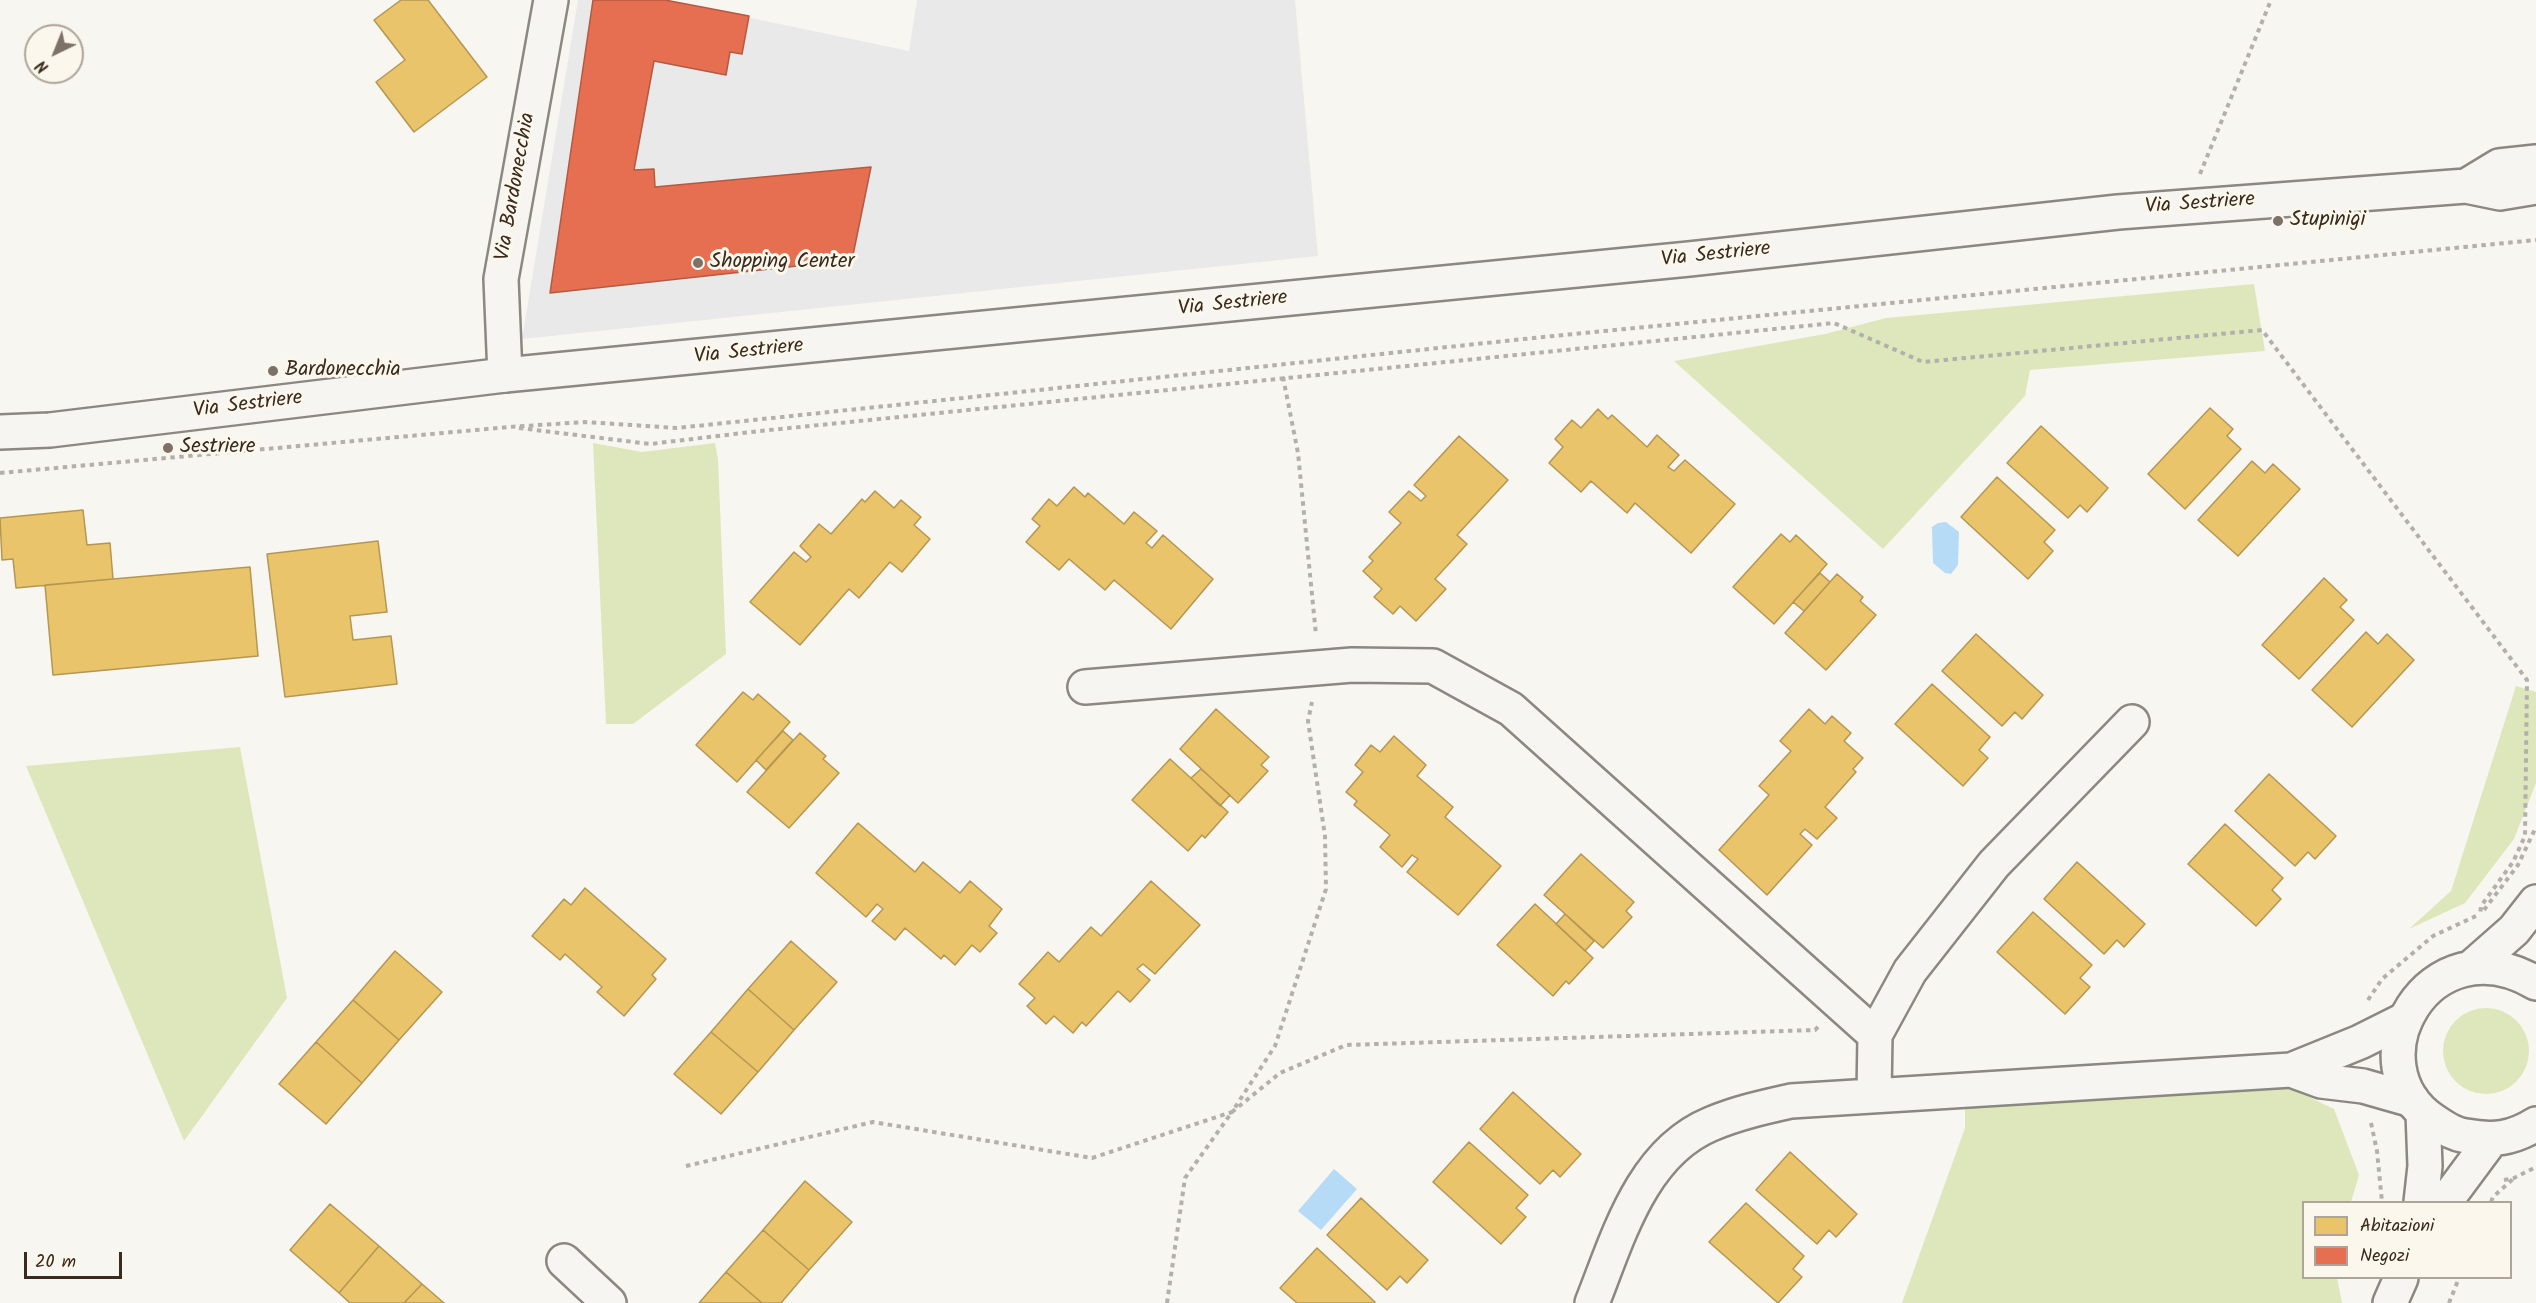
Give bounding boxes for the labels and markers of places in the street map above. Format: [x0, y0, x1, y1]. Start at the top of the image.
place label: Stupinigi [2290, 208, 2366, 234]
marker: Stupinigi [2271, 214, 2285, 228]
place label: Shopping Center [710, 250, 854, 276]
marker: Shopping Center [691, 256, 705, 270]
place label: Bardonecchia [285, 358, 401, 384]
marker: Bardonecchia [266, 364, 280, 378]
place label: Sestriere [180, 435, 255, 461]
marker: Sestriere [161, 441, 175, 455]

